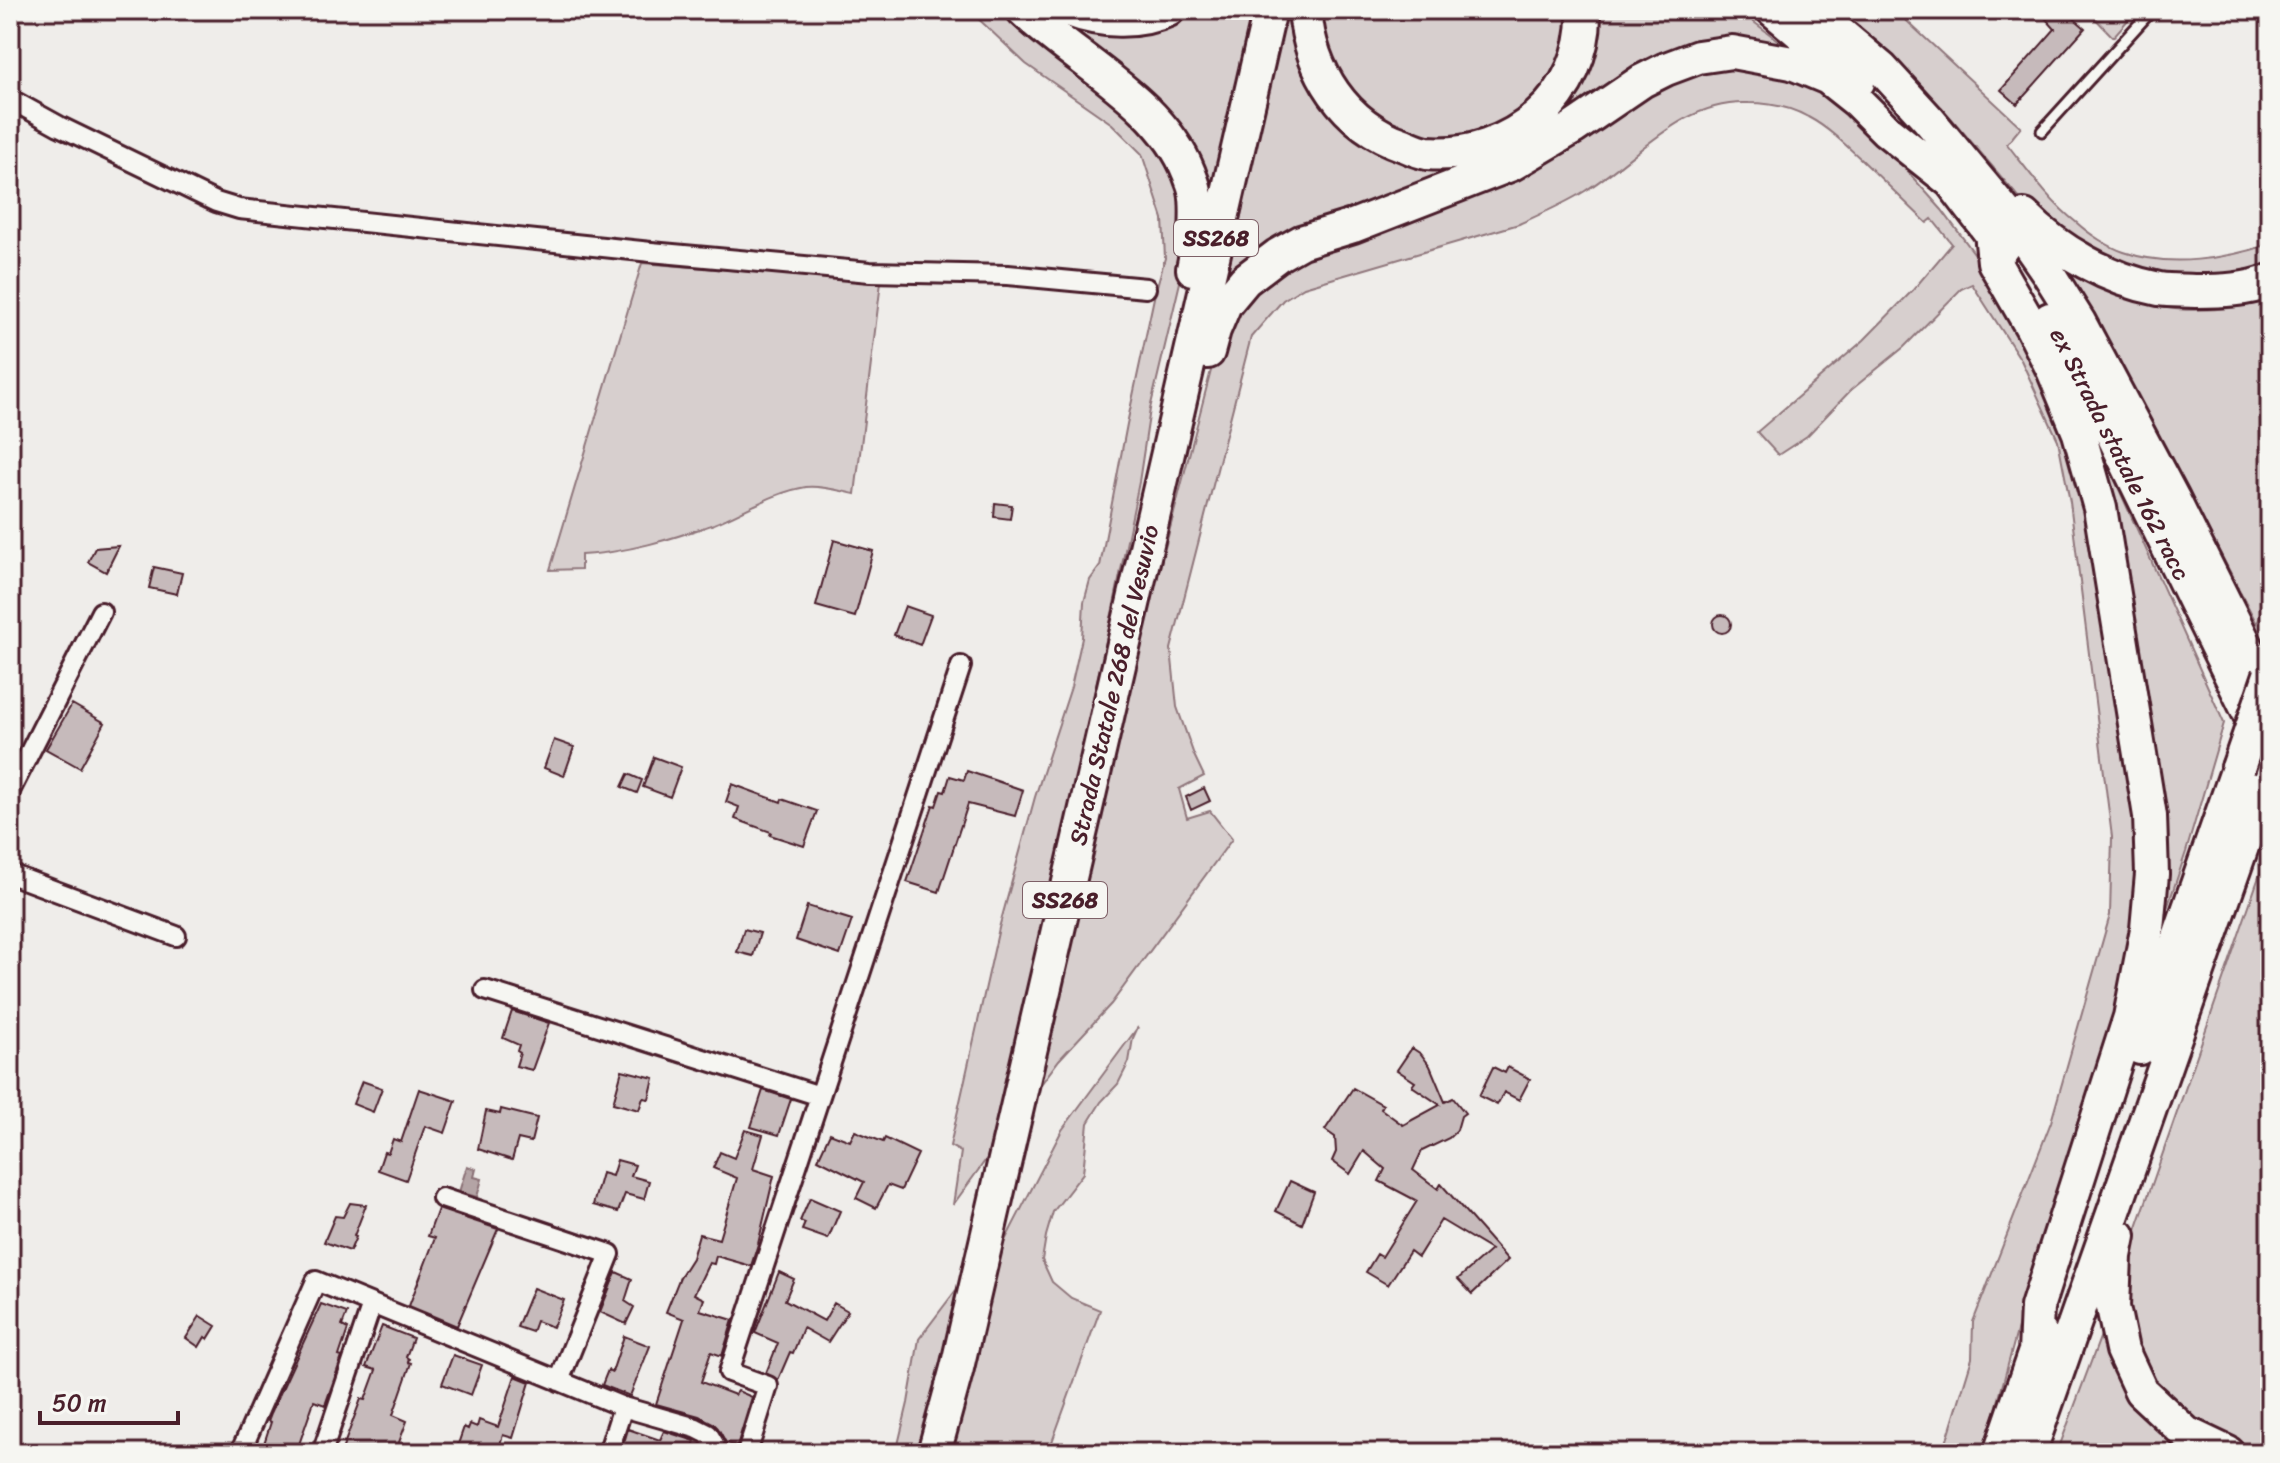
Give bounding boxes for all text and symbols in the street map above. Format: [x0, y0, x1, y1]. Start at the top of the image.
road number: SS268 [1174, 220, 1258, 256]
street label: ex Strada statale 162 racc [2038, 320, 2202, 588]
street label: Strada Statale 268 del Vesuvio [1057, 521, 1171, 849]
road number: SS268 [1023, 882, 1107, 918]
scale bar [40, 1375, 178, 1425]
text: 50 m [52, 1382, 107, 1424]

